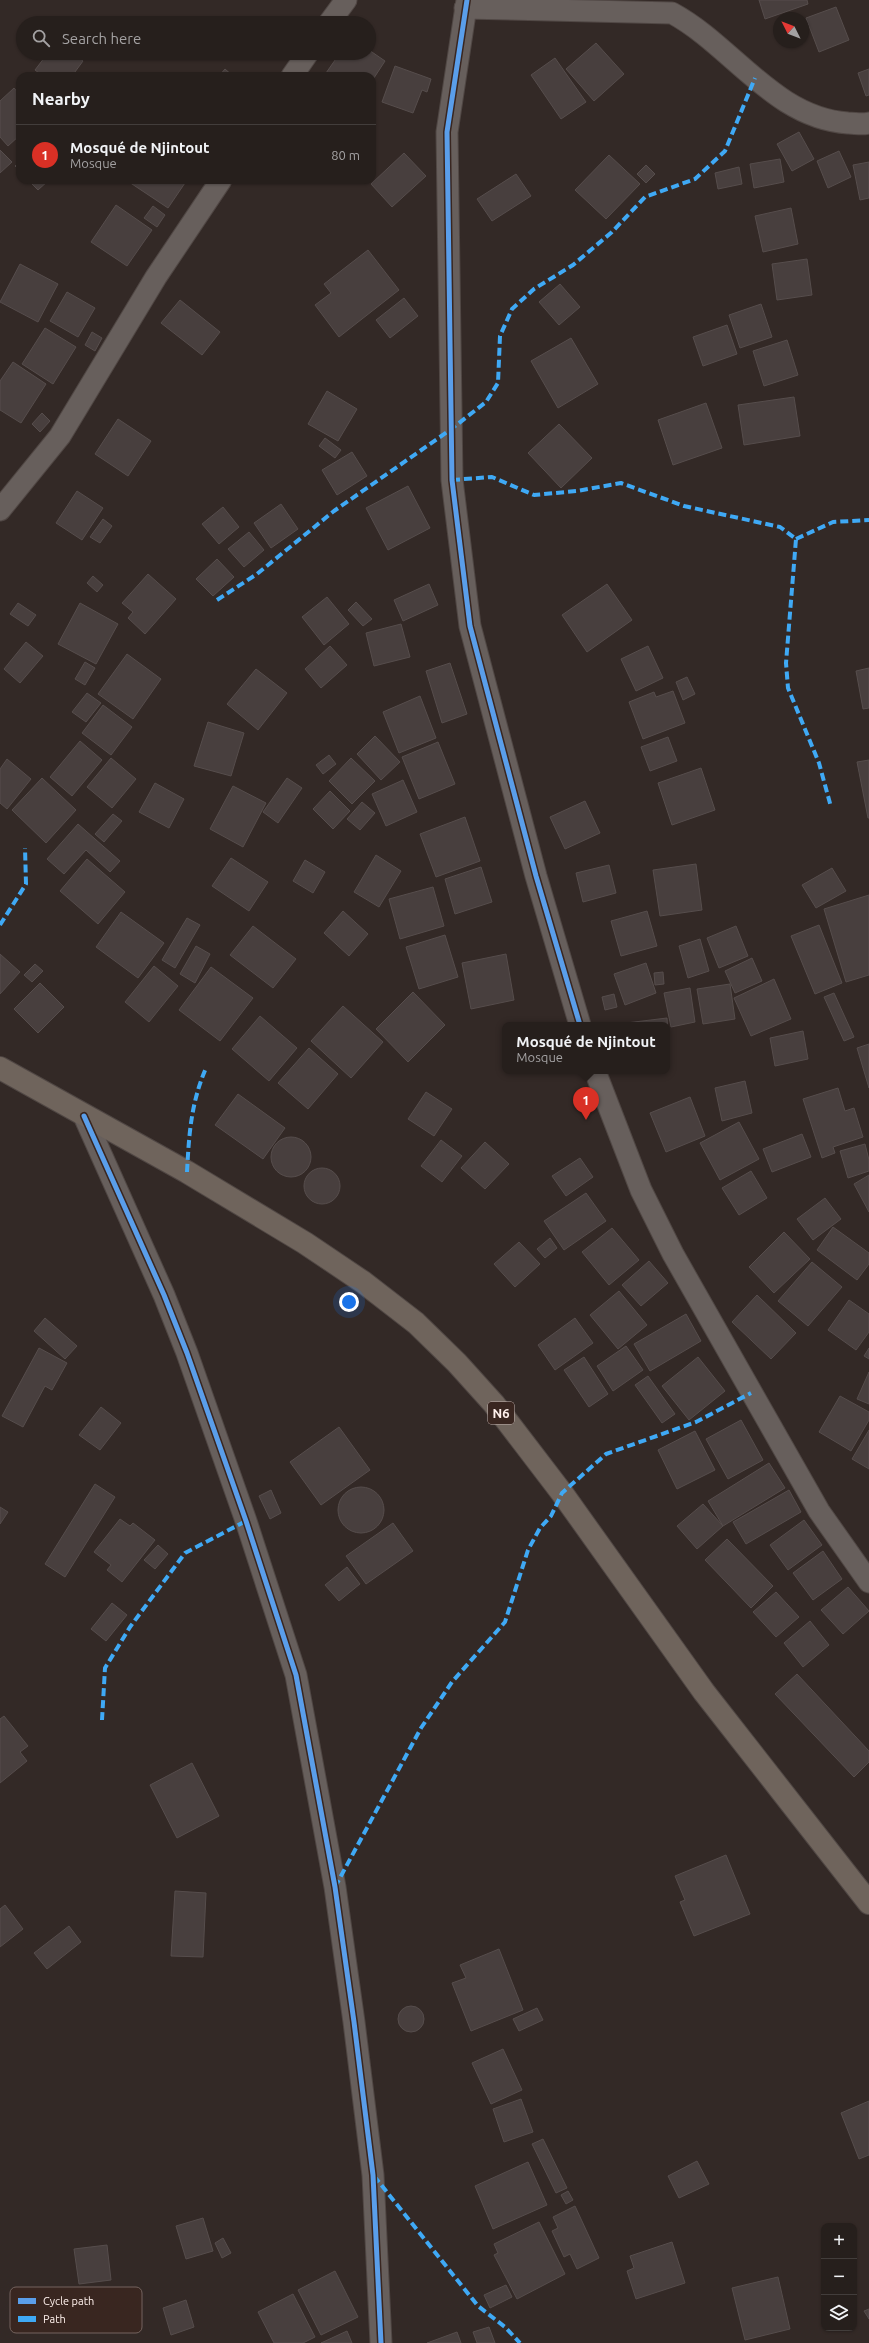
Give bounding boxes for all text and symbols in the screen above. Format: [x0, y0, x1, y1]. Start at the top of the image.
north arrow [773, 12, 809, 48]
search box [16, 16, 376, 60]
icon: search [30, 27, 52, 49]
text: Search here [62, 30, 141, 47]
text: Nearby [32, 89, 90, 108]
text: Mosqué de Njintout [70, 139, 209, 156]
text: 1 [41, 148, 49, 162]
text: 80 m [331, 148, 360, 162]
text: Mosque [70, 156, 117, 170]
popup [502, 1022, 670, 1074]
text: Mosqué de Njintout [516, 1033, 656, 1050]
text: Mosque [516, 1050, 563, 1064]
pin: 1 [573, 1087, 599, 1120]
your location [339, 1292, 359, 1312]
road number: N6 [488, 1402, 514, 1424]
map controls [821, 2223, 857, 2331]
button: + [821, 2223, 857, 2259]
button: − [821, 2259, 857, 2295]
legend [10, 2287, 142, 2333]
text: Cycle path [43, 2295, 94, 2307]
button: layers [821, 2295, 857, 2331]
text: Path [43, 2313, 66, 2325]

